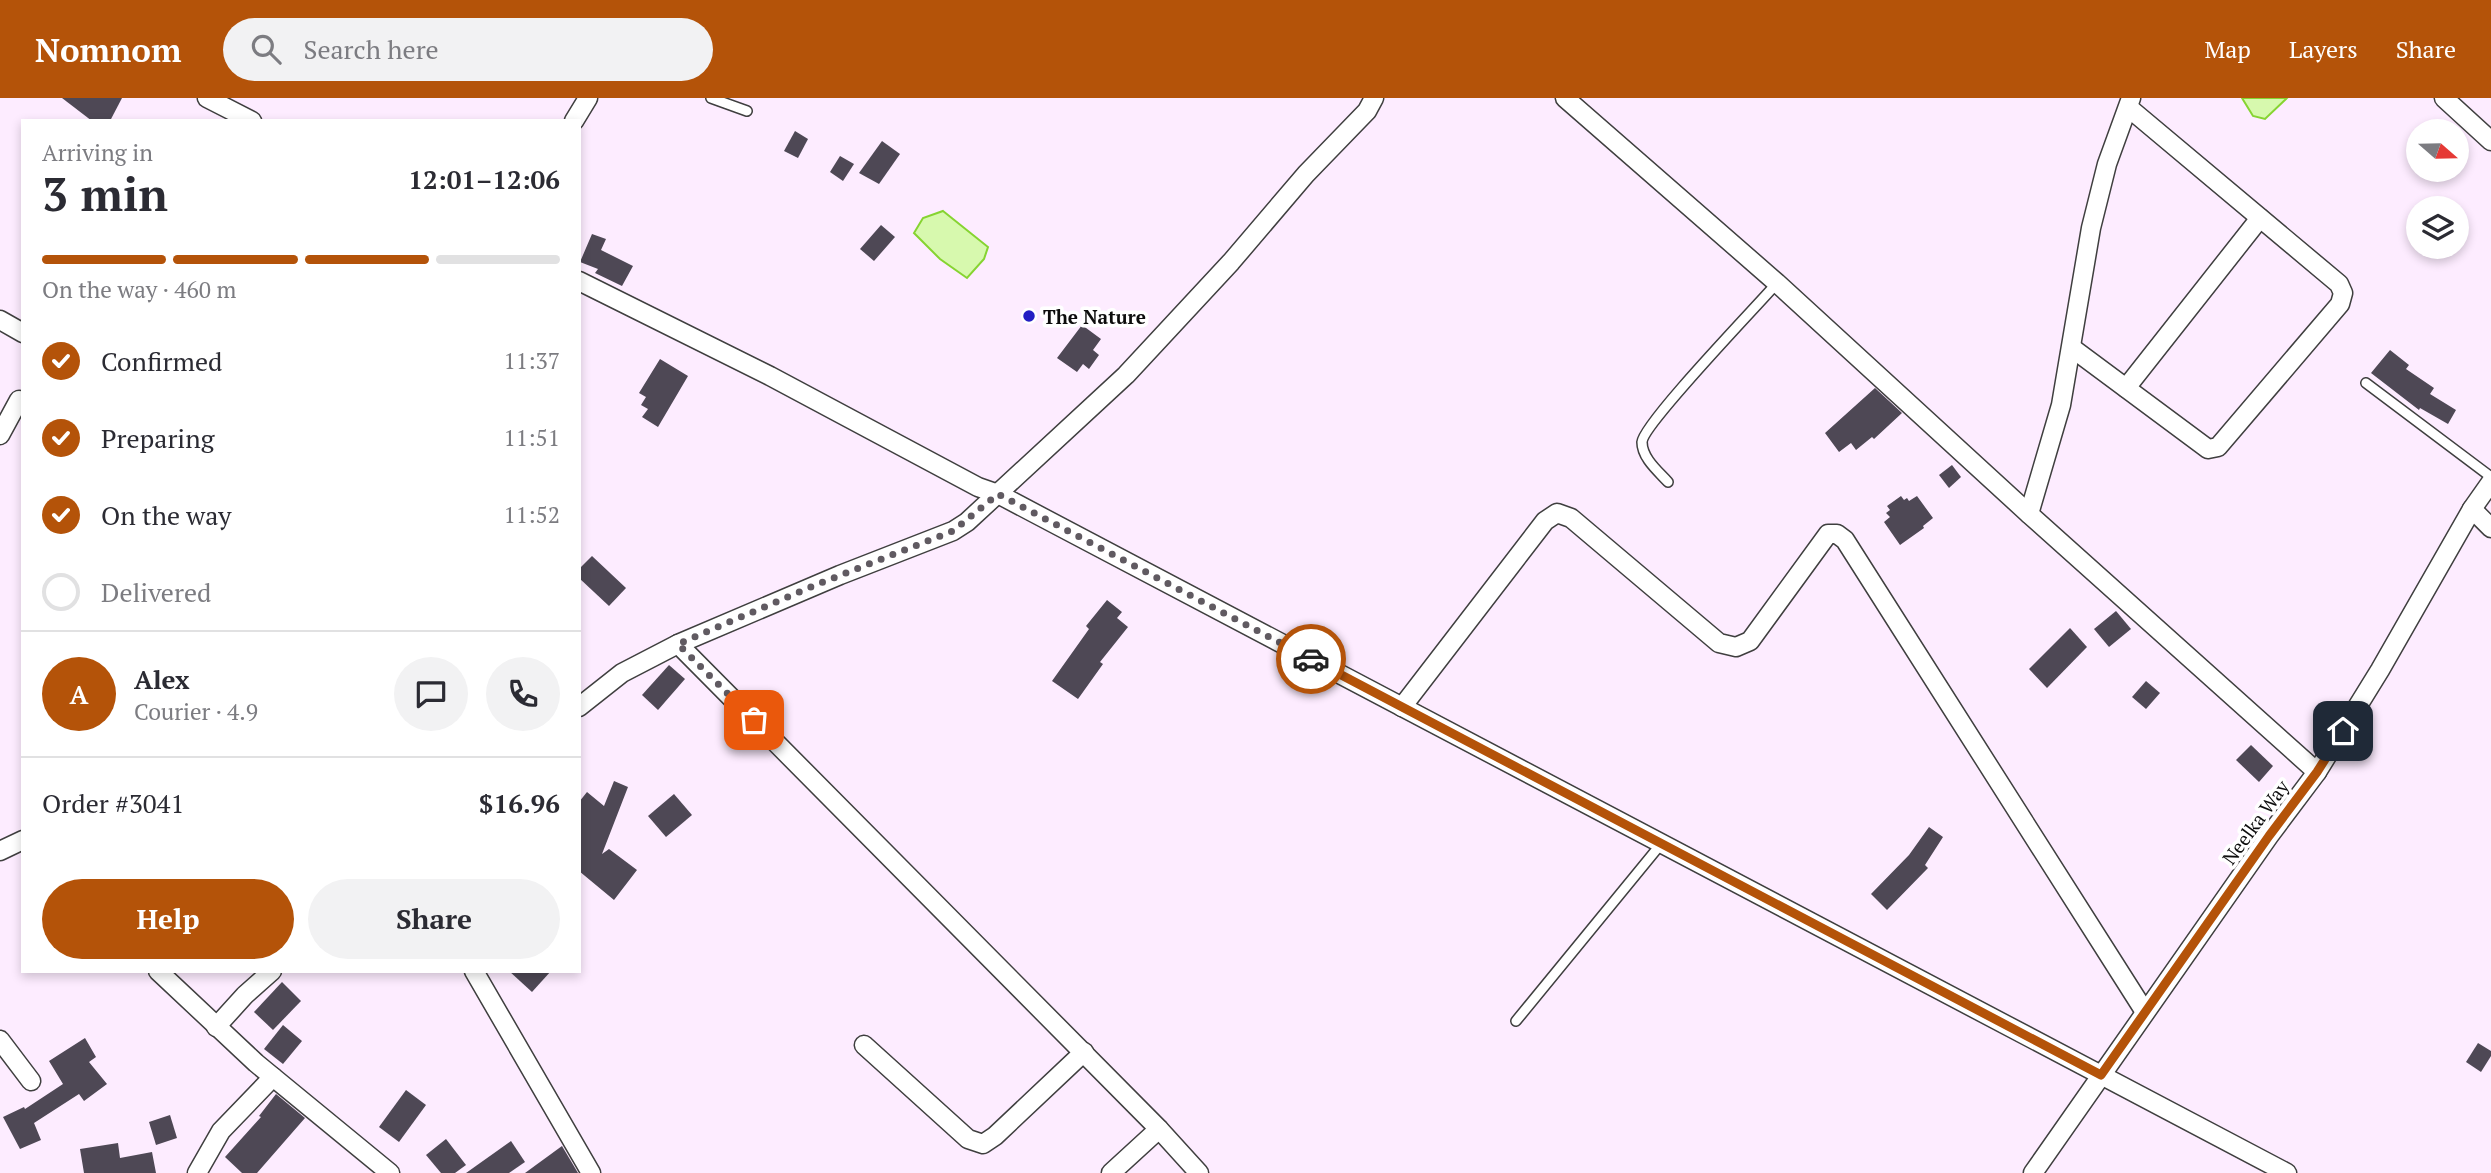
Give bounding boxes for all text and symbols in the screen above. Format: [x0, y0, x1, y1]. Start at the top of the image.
search box [223, 18, 713, 81]
text: Nomnom [35, 28, 181, 71]
icon: search [247, 30, 285, 68]
text: Search here [303, 32, 439, 66]
text: Map [2204, 33, 2251, 65]
text: Layers [2289, 33, 2358, 65]
text: Share [2396, 33, 2456, 65]
north arrow [2406, 119, 2469, 182]
map controls [2406, 119, 2469, 259]
text: Arriving in [42, 137, 153, 168]
text: 12:01–12:06 [408, 162, 560, 196]
text: 3 min [42, 163, 168, 224]
button: layers [2406, 196, 2469, 259]
text: On the way · 460 m [42, 274, 236, 305]
place label: The Nature [1043, 304, 1146, 329]
marker: The Nature [1021, 308, 1037, 324]
icon: check [42, 342, 80, 380]
text: Confirmed [101, 344, 222, 378]
text: 11:37 [503, 345, 560, 376]
icon: check [42, 419, 80, 457]
text: Preparing [101, 421, 214, 455]
text: 11:51 [503, 422, 560, 453]
icon: check [42, 496, 80, 534]
text: On the way [101, 498, 232, 532]
text: 11:52 [503, 499, 560, 530]
text: Delivered [101, 575, 211, 609]
courier [1276, 624, 1346, 694]
icon: car [1292, 640, 1330, 678]
button: chat [394, 657, 468, 731]
button: phone [486, 657, 560, 731]
text: Alex [134, 662, 190, 696]
text: A [70, 677, 88, 711]
pin [724, 690, 784, 750]
text: Courier · 4.9 [134, 696, 258, 727]
icon: bag [735, 701, 773, 739]
pin [2313, 701, 2373, 761]
icon: home [2324, 712, 2362, 750]
street label: Neelka Way [2216, 775, 2294, 869]
text: Order #3041 [42, 786, 184, 820]
text: $16.96 [479, 786, 560, 820]
button: Help [42, 879, 294, 959]
button: Share [308, 879, 560, 959]

